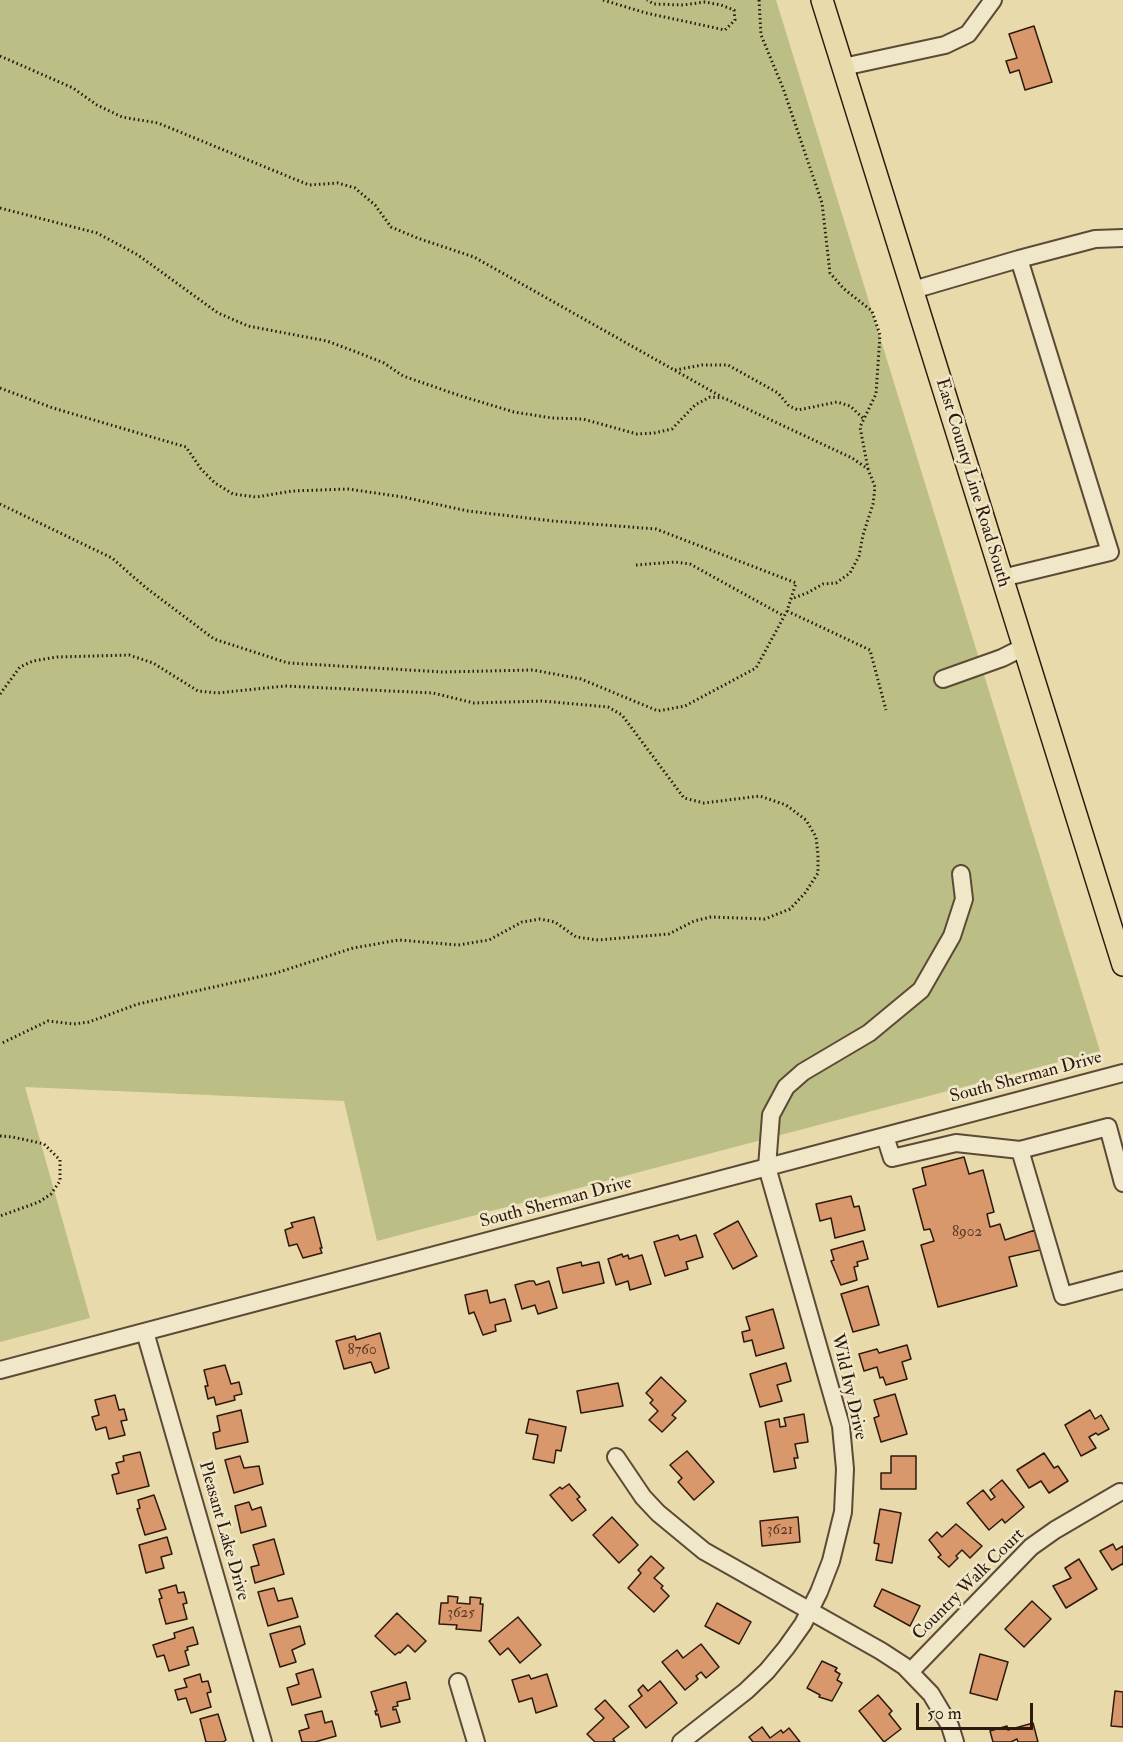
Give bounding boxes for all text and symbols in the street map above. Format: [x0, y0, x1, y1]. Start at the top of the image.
street label: East County Line Road South [930, 376, 1014, 590]
street label: South Sherman Drive [948, 1047, 1104, 1109]
street label: South Sherman Drive [478, 1172, 634, 1234]
house number: 8902 [952, 1224, 982, 1242]
street label: Wild Ivy Drive [825, 1332, 871, 1442]
house number: 8760 [347, 1342, 377, 1360]
street label: Pleasant Lake Drive [193, 1459, 253, 1603]
house number: 3621 [767, 1522, 793, 1540]
street label: Country Walk Court [909, 1525, 1029, 1645]
house number: 3625 [447, 1605, 475, 1623]
scale bar [919, 1691, 1036, 1729]
text: 50 m [927, 1702, 962, 1725]

